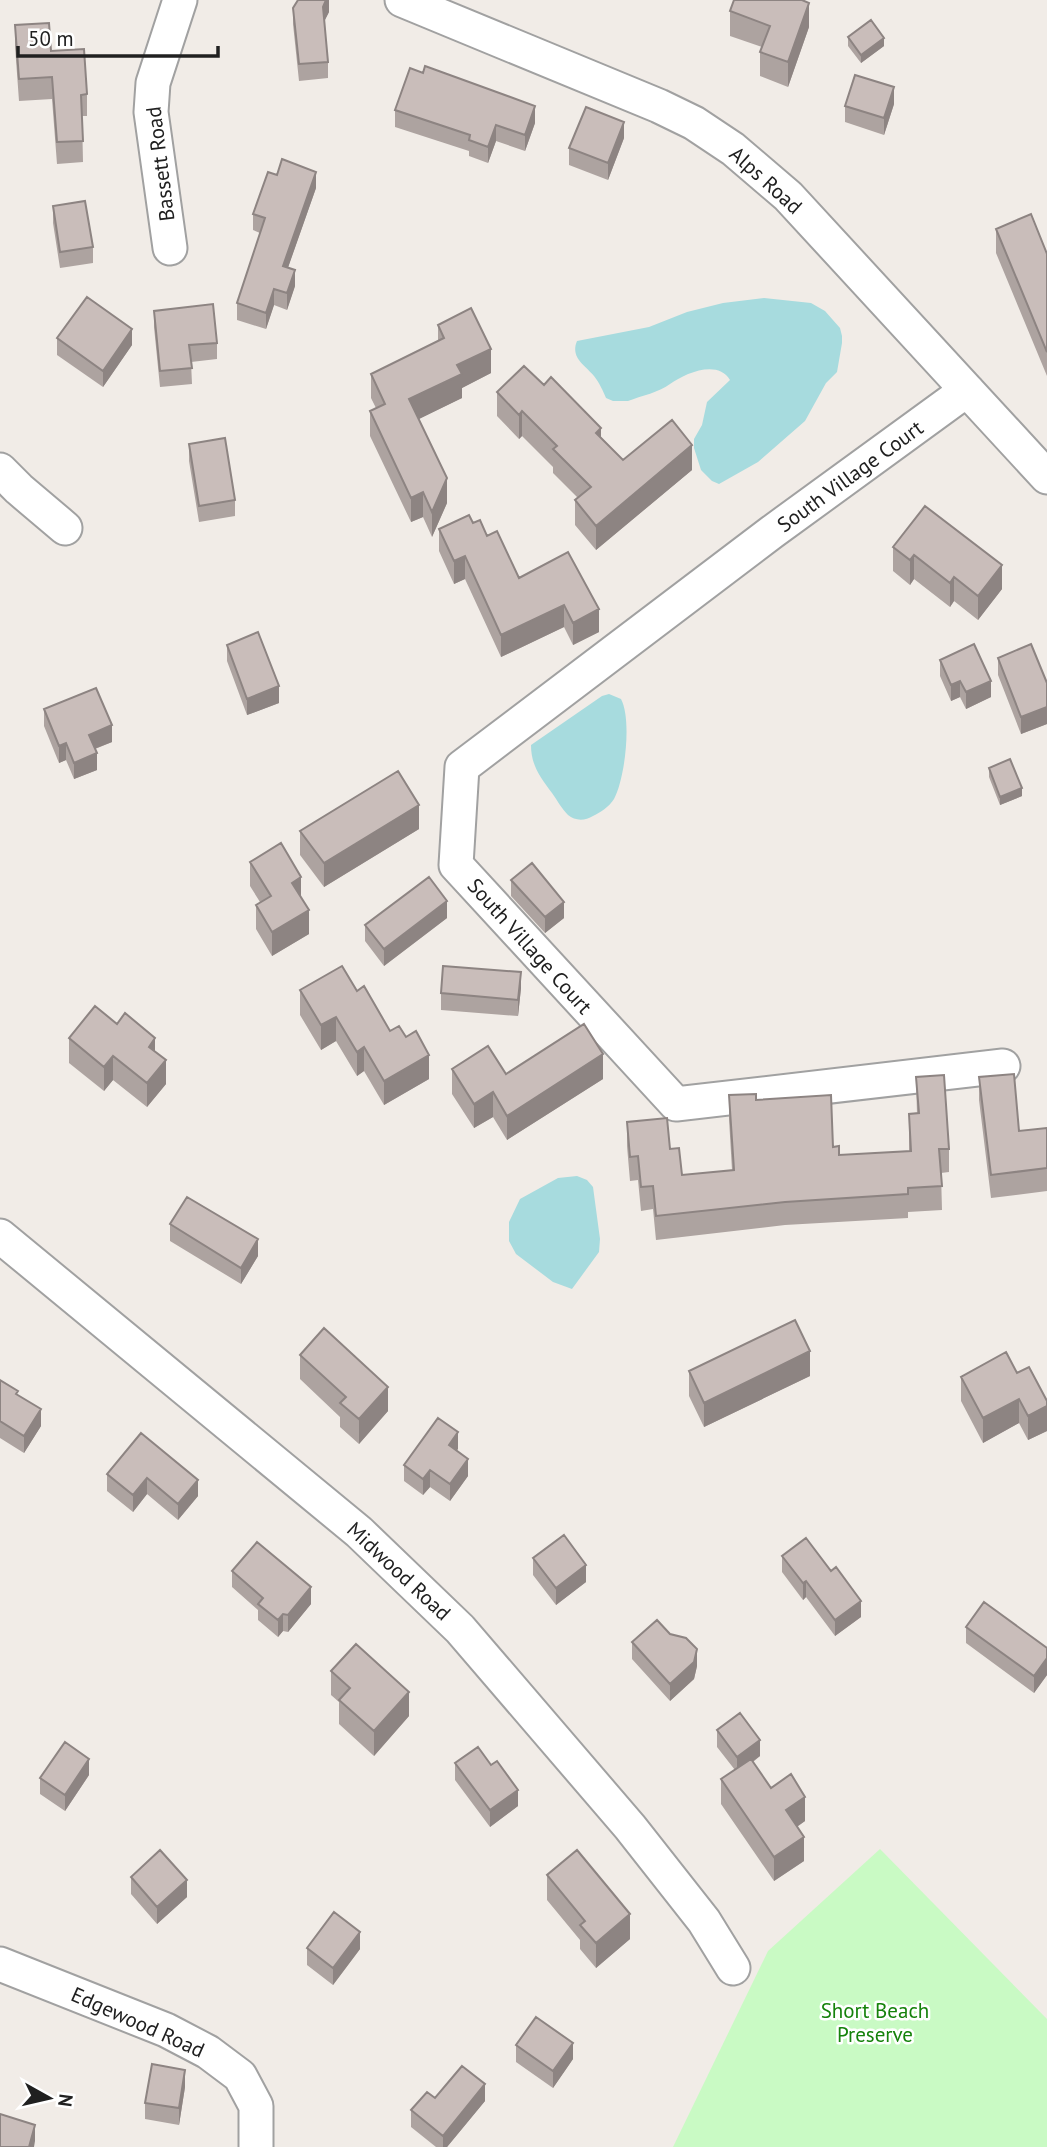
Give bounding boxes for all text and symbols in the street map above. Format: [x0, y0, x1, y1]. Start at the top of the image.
scale bar [18, 14, 217, 58]
text: 50 m [28, 25, 74, 52]
street label: Bassett Road [140, 105, 180, 223]
street label: Alps Road [724, 140, 808, 220]
street label: South Village Court [772, 414, 928, 538]
street label: South Village Court [462, 872, 598, 1020]
street label: Midwood Road [341, 1516, 457, 1626]
street label: Edgewood Road [67, 1981, 209, 2063]
park label: Short Beach Preserve [821, 1997, 929, 2048]
north arrow [14, 2063, 84, 2133]
text: N [53, 2093, 79, 2108]

